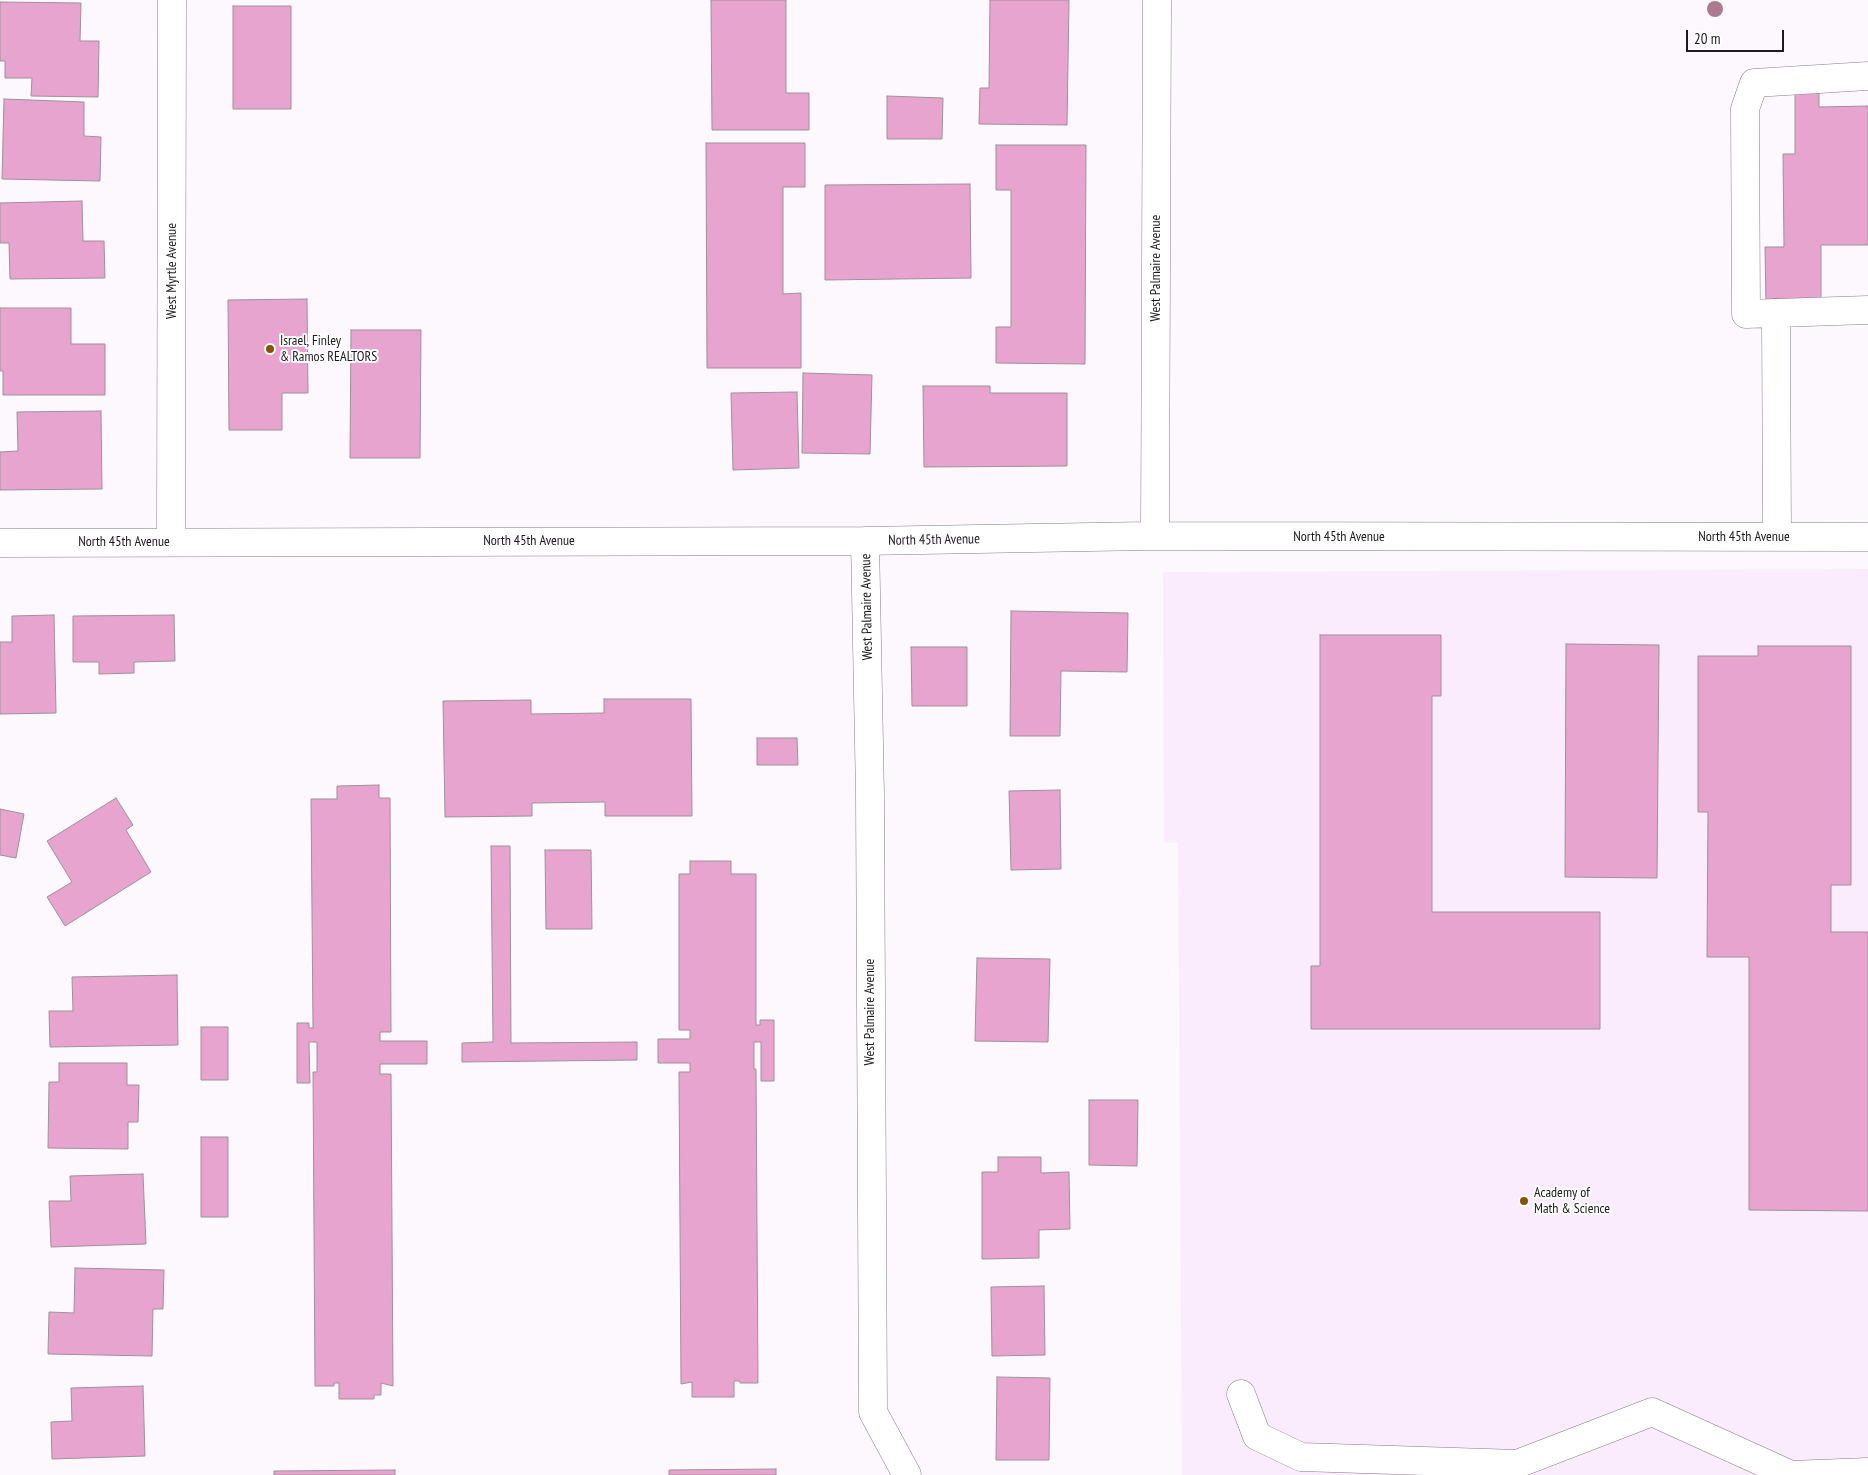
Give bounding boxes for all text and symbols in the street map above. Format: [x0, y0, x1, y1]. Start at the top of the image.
scale bar [1688, 20, 1786, 52]
text: 20 m [1694, 29, 1720, 48]
street label: West Palmaire Avenue [1148, 215, 1164, 321]
street label: West Myrtle Avenue [164, 223, 180, 319]
place label: Israel, Finley & Ramos REALTORS [280, 333, 377, 366]
marker: Israel, Finley & Ramos REALTORS [264, 343, 276, 355]
street label: North 45th Avenue [1293, 529, 1385, 545]
street label: North 45th Avenue [1698, 529, 1790, 545]
street label: North 45th Avenue [888, 531, 980, 549]
street label: North 45th Avenue [483, 533, 575, 549]
street label: North 45th Avenue [78, 534, 170, 550]
street label: West Palmaire Avenue [858, 553, 876, 661]
street label: West Palmaire Avenue [862, 959, 878, 1065]
place label: Academy of Math & Science [1534, 1185, 1610, 1218]
marker: Academy of Math & Science [1518, 1195, 1530, 1207]

